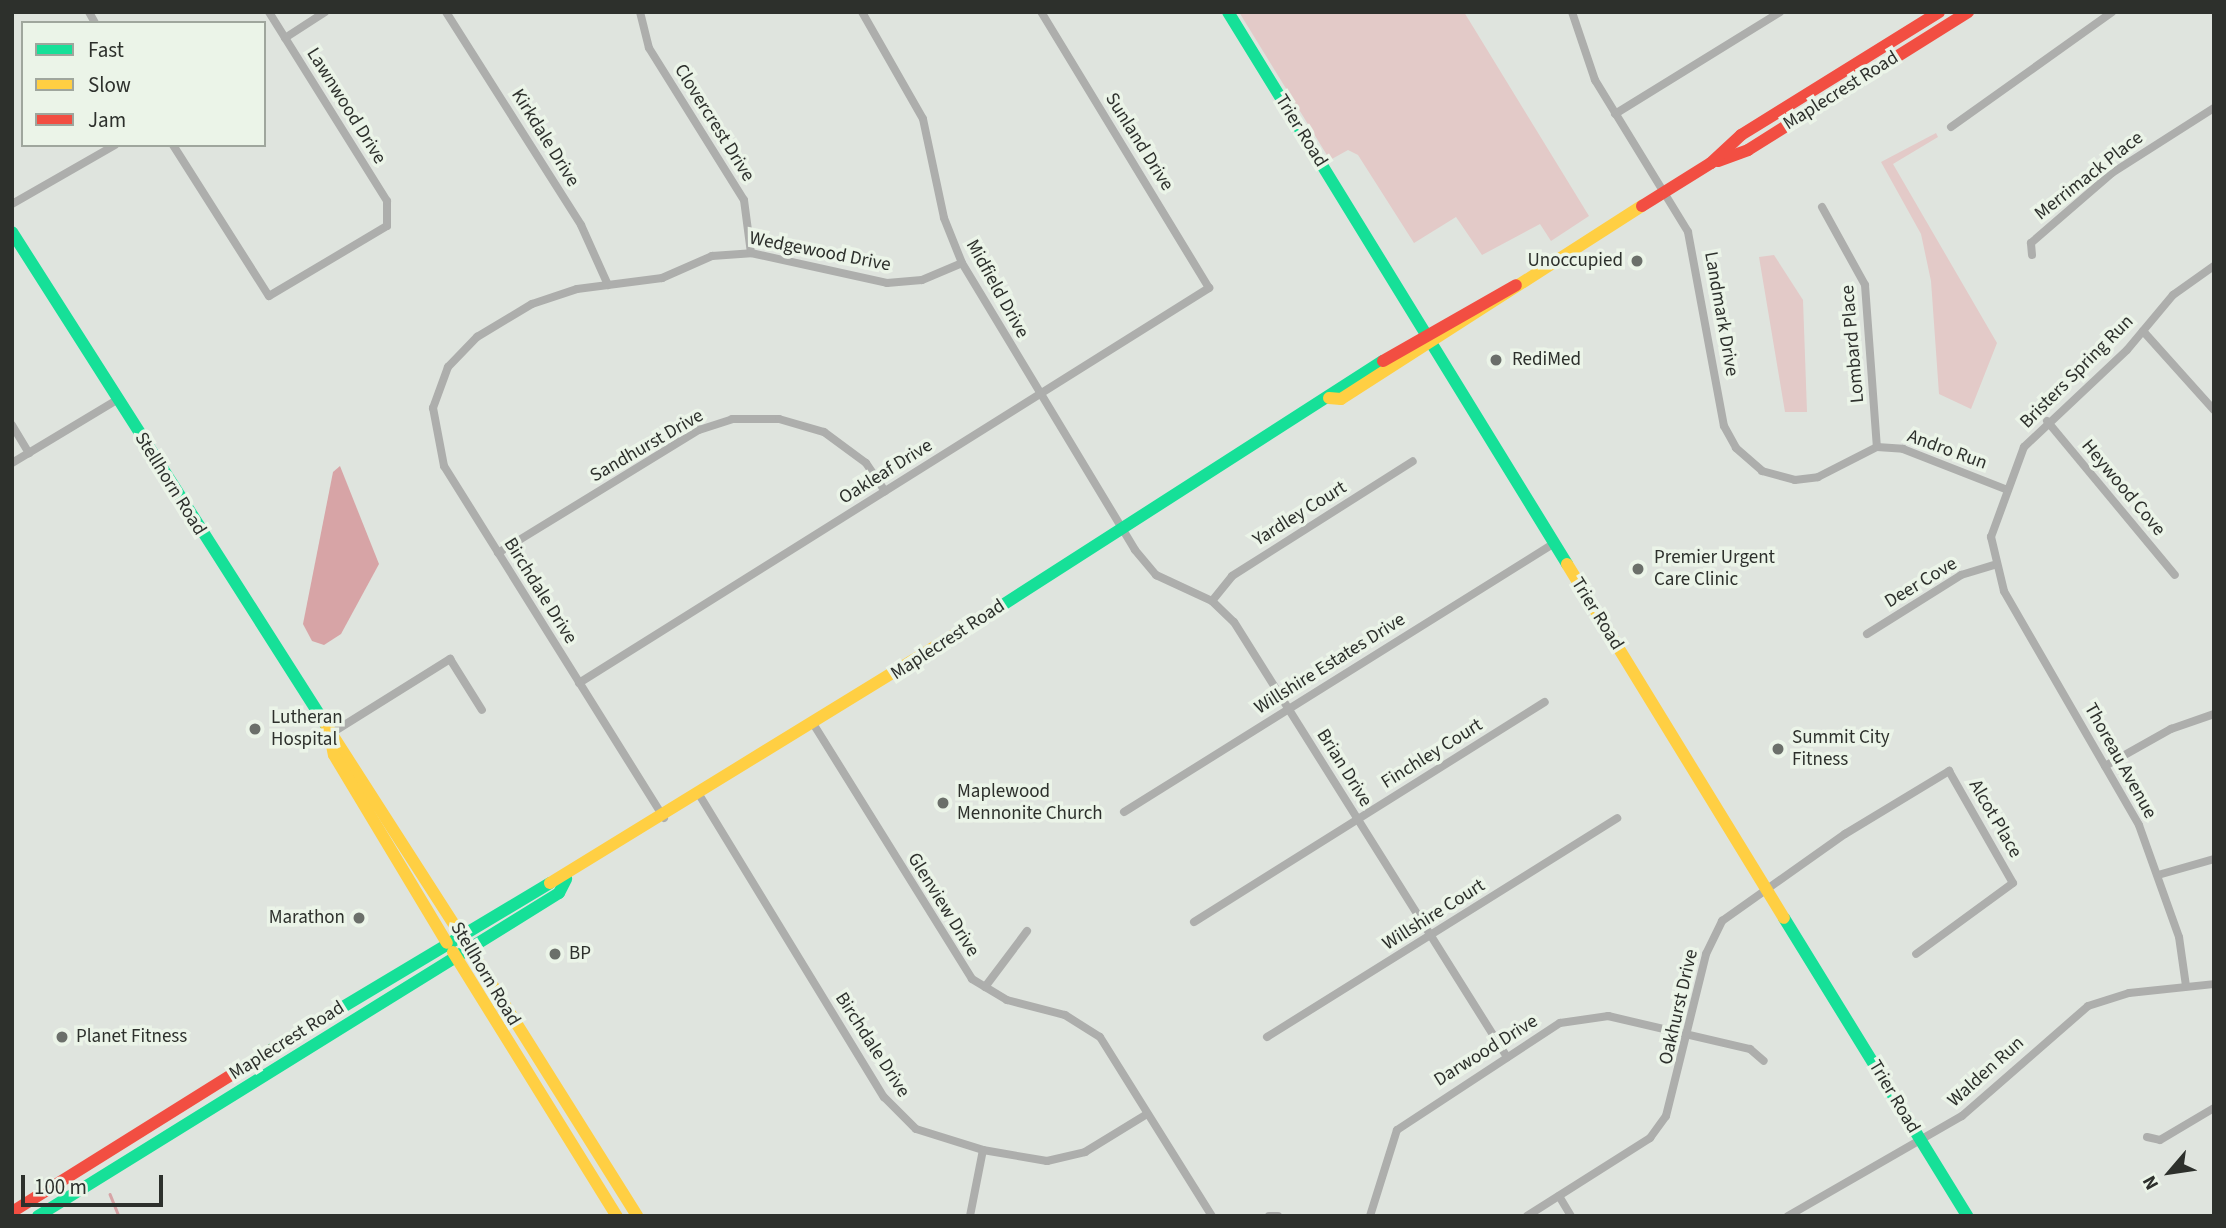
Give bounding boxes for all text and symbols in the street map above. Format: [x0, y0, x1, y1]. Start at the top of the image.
legend [21, 21, 266, 147]
text: Fast [88, 35, 124, 65]
street label: Lawnwood Drive [301, 44, 391, 168]
street label: Maplecrest Road [1779, 47, 1903, 135]
street label: Clovercrest Drive [669, 60, 759, 186]
text: Slow [88, 70, 131, 100]
street label: Kirkdale Drive [506, 85, 584, 191]
street label: Sunland Drive [1100, 89, 1178, 195]
street label: Trier Road [1270, 91, 1332, 171]
text: Jam [88, 105, 126, 135]
street label: Merrimack Place [2030, 127, 2148, 225]
street label: Wedgewood Drive [747, 227, 893, 277]
street label: Midfield Drive [961, 236, 1033, 342]
place label: Unoccupied [1528, 250, 1623, 272]
street label: Landmark Drive [1699, 250, 1743, 378]
marker: Unoccupied [1629, 253, 1645, 269]
street label: Lombard Place [1836, 284, 1870, 404]
street label: Bristers Spring Run [2015, 310, 2139, 434]
place label: RediMed [1512, 349, 1581, 371]
marker: RediMed [1486, 350, 1506, 370]
street label: Sandhurst Drive [586, 404, 708, 488]
street label: Andro Run [1904, 425, 1990, 475]
street label: Stellhorn Road [129, 428, 211, 540]
street label: Oakleaf Drive [835, 434, 937, 510]
street label: Heywood Cove [2076, 435, 2170, 541]
street label: Yardley Court [1249, 476, 1351, 552]
street label: Birchdale Drive [498, 534, 582, 648]
place label: Premier Urgent Care Clinic [1654, 547, 1775, 591]
street label: Deer Cove [1881, 553, 1961, 613]
marker: Premier Urgent Care Clinic [1628, 559, 1648, 579]
street label: Trier Road [1566, 574, 1628, 654]
street label: Maplecrest Road [887, 595, 1009, 685]
street label: Willshire Estates Drive [1250, 608, 1410, 720]
street label: Thoreau Avenue [2079, 699, 2161, 823]
place label: Lutheran Hospital [271, 707, 343, 751]
street label: Finchley Court [1377, 714, 1487, 794]
marker: Lutheran Hospital [245, 719, 265, 739]
street label: Brian Drive [1311, 725, 1377, 811]
place label: Summit City Fitness [1792, 727, 1890, 771]
marker: Summit City Fitness [1770, 741, 1786, 757]
street label: Alcot Place [1964, 776, 2026, 862]
place label: Maplewood Mennonite Church [957, 781, 1103, 825]
marker: Maplewood Mennonite Church [935, 795, 951, 811]
street label: Glenview Drive [902, 849, 984, 961]
street label: Willshire Court [1379, 874, 1489, 956]
place label: Marathon [269, 907, 345, 929]
marker: Marathon [351, 910, 367, 926]
street label: Stellhorn Road [445, 918, 525, 1030]
place label: BP [569, 943, 591, 965]
marker: BP [547, 946, 563, 962]
street label: Oakhurst Drive [1655, 947, 1703, 1067]
street label: Birchdale Drive [830, 988, 914, 1102]
street label: Maplecrest Road [225, 997, 349, 1085]
street label: Darwood Drive [1430, 1010, 1542, 1092]
place label: Planet Fitness [76, 1026, 187, 1048]
marker: Planet Fitness [54, 1029, 70, 1045]
street label: Walden Run [1943, 1032, 2029, 1112]
street label: Trier Road [1863, 1056, 1925, 1138]
north arrow [2135, 1137, 2205, 1207]
scale bar [24, 1162, 166, 1206]
text: N [2136, 1170, 2166, 1195]
text: 100 m [34, 1172, 87, 1202]

